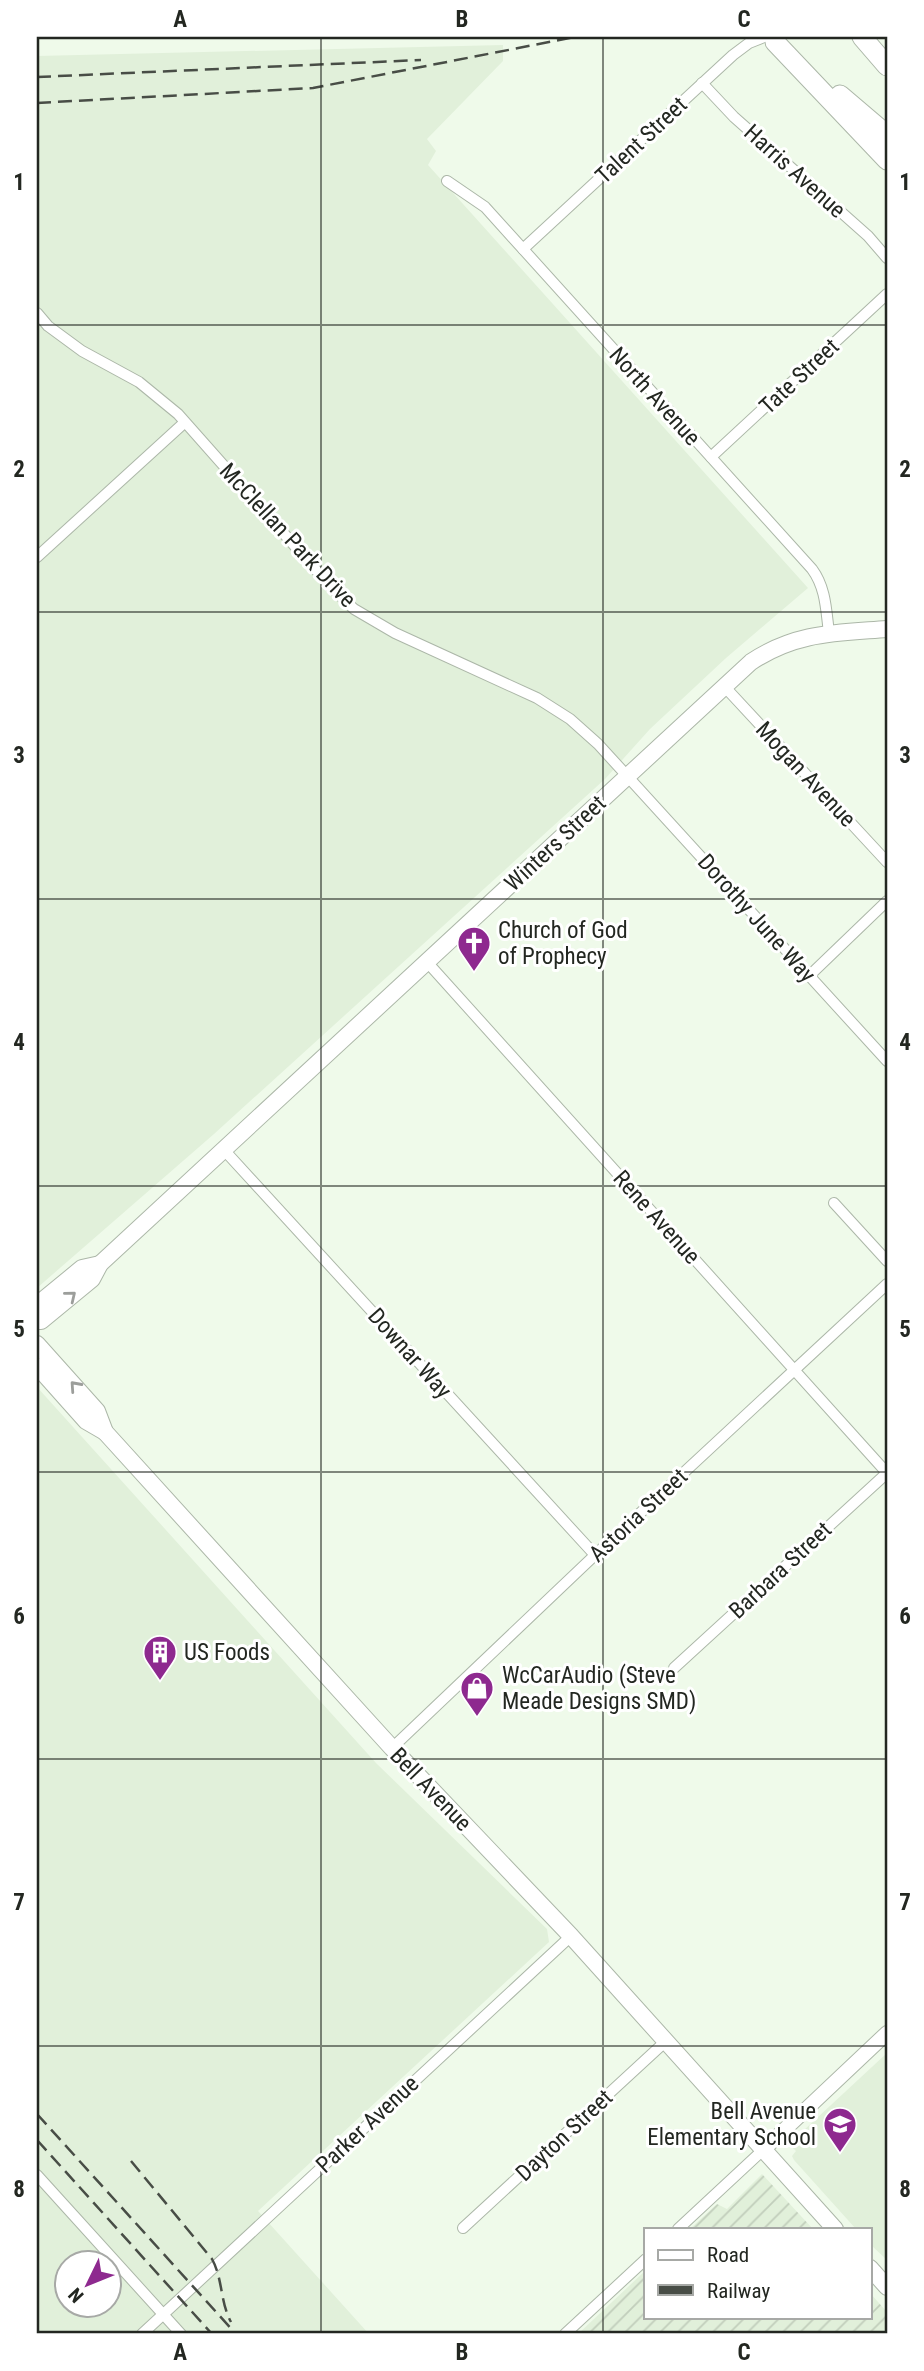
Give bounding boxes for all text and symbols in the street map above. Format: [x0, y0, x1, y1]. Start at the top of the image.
text: A [173, 6, 187, 33]
text: B [456, 6, 468, 33]
text: C [737, 6, 751, 33]
street label: Talent Street [590, 91, 693, 189]
street label: Harris Avenue [739, 119, 851, 224]
text: 1 [13, 169, 25, 196]
text: 1 [899, 169, 911, 196]
street label: Tate Street [754, 333, 845, 420]
street label: North Avenue [604, 342, 706, 451]
text: 2 [13, 456, 25, 483]
text: 2 [899, 456, 911, 483]
street label: McClellan Park Drive [214, 458, 361, 613]
street label: Mogan Avenue [750, 716, 861, 833]
text: 3 [13, 742, 25, 769]
text: 3 [899, 742, 911, 769]
street label: Winters Street [499, 790, 611, 897]
street label: Dorothy June Way [692, 849, 821, 988]
place label: Church of God of Prophecy [498, 917, 628, 970]
church icon: Church of God of Prophecy [455, 924, 493, 973]
text: 4 [13, 1029, 25, 1056]
text: 4 [899, 1029, 911, 1056]
street label: Rene Avenue [608, 1165, 706, 1270]
one-way arrow [63, 1292, 76, 1304]
street label: Downar Way [362, 1303, 457, 1404]
text: 5 [13, 1316, 25, 1343]
text: 5 [899, 1316, 911, 1343]
one-way arrow [70, 1381, 83, 1394]
street label: Astoria Street [584, 1463, 693, 1568]
street label: Barbara Street [724, 1516, 837, 1624]
text: 6 [13, 1603, 25, 1630]
text: 6 [899, 1603, 911, 1630]
building icon: US Foods [141, 1633, 179, 1682]
place label: US Foods [184, 1639, 270, 1666]
place label: WcCarAudio (Steve Meade Designs SMD) [502, 1662, 696, 1715]
shop icon: WcCarAudio (Steve Meade Designs SMD) [458, 1669, 496, 1718]
street label: Bell Avenue [384, 1742, 477, 1837]
text: 7 [13, 1889, 25, 1916]
text: 7 [899, 1889, 911, 1916]
street label: Parker Avenue [311, 2070, 424, 2179]
street label: Dayton Street [511, 2084, 618, 2187]
place label: Bell Avenue Elementary School [647, 2098, 816, 2151]
school or university icon: Bell Avenue Elementary School [821, 2105, 859, 2154]
text: 8 [13, 2176, 25, 2203]
text: 8 [899, 2176, 911, 2203]
legend [644, 2228, 872, 2318]
text: Road [707, 2243, 749, 2267]
north arrow [52, 2248, 122, 2318]
text: Railway [707, 2279, 770, 2303]
text: N [64, 2283, 88, 2307]
text: A [173, 2339, 187, 2366]
text: B [456, 2339, 468, 2366]
text: C [737, 2339, 751, 2366]

